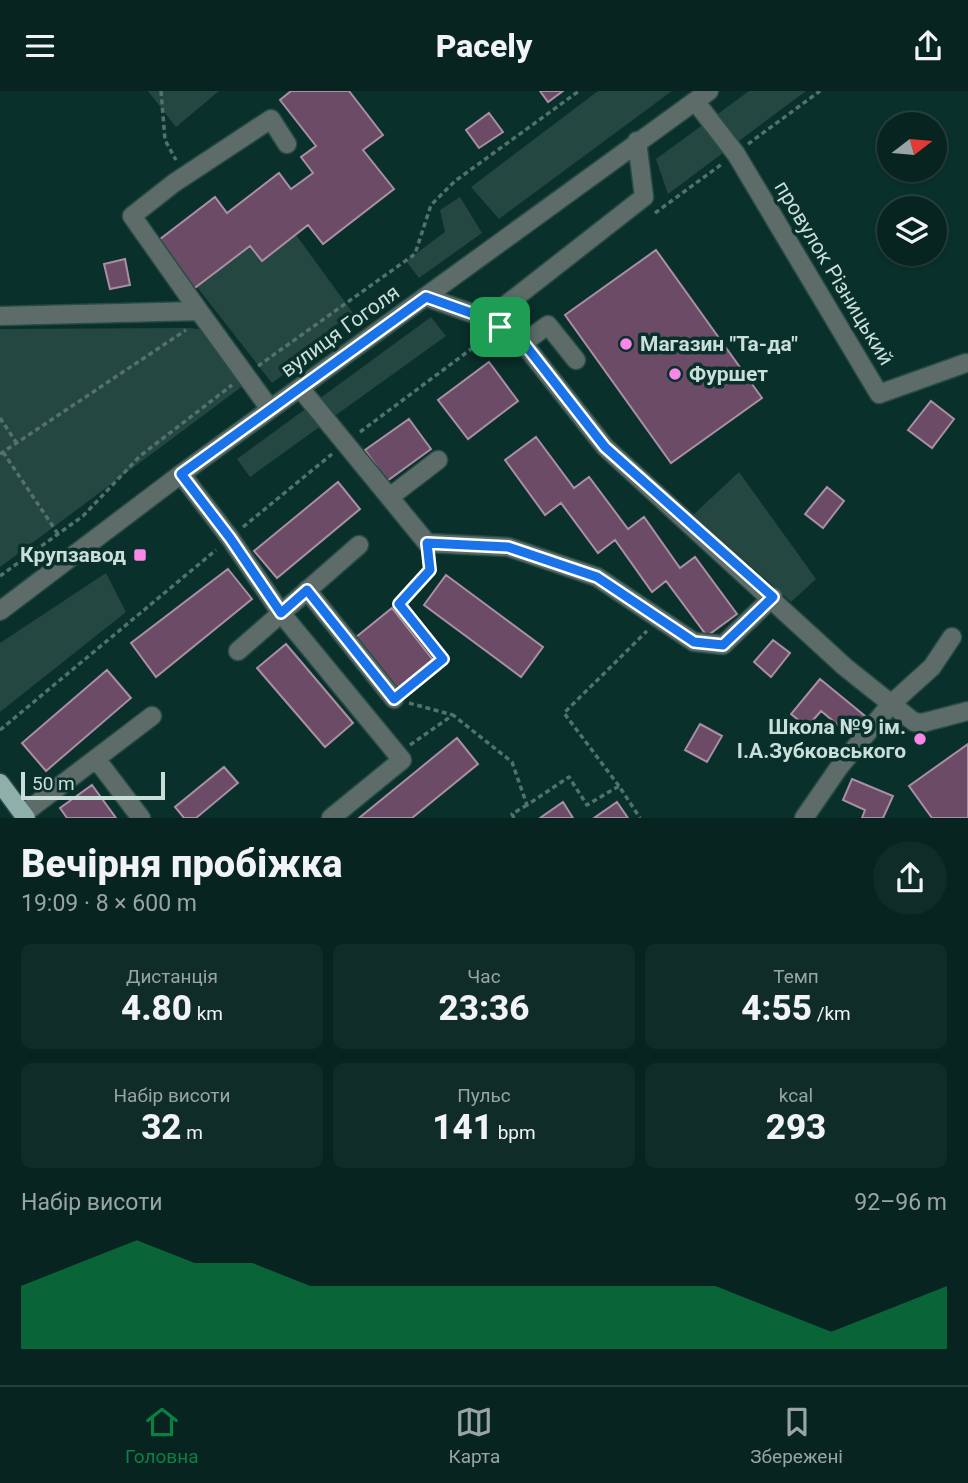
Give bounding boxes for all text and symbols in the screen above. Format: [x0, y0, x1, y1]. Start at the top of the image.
icon: menu [21, 27, 59, 65]
text: Pacely [436, 27, 532, 65]
icon: share [909, 27, 947, 65]
north arrow [877, 112, 947, 182]
map controls [877, 112, 947, 266]
street label: провулок Різницький [769, 177, 899, 369]
button: layers [877, 196, 947, 266]
street label: вулиця Гоголя [276, 280, 404, 382]
pin [470, 297, 530, 357]
icon: arrive [481, 308, 519, 346]
place label: Магазин "Та-да" [640, 332, 798, 356]
marker: Магазин "Та-да" [618, 336, 634, 352]
place label: Фуршет [689, 362, 768, 386]
marker: Фуршет [667, 366, 683, 382]
place label: Крупзавод [20, 543, 126, 567]
marker: Крупзавод [132, 547, 148, 563]
place label: Школа №9 ім. І.А.Зубковського [737, 715, 906, 763]
marker: Школа №9 ім. І.А.Зубковського [912, 731, 928, 747]
scale bar [21, 769, 164, 801]
text: 50 m [32, 772, 75, 795]
button: share [873, 841, 947, 915]
text: Вечірня пробіжка [21, 842, 343, 886]
text: 19:09 · 8 × 600 m [21, 890, 197, 917]
text: Дистанція [126, 965, 218, 988]
text: Час [467, 965, 501, 988]
text: Темп [773, 965, 819, 988]
text: 4.80 [121, 988, 192, 1029]
text: 23:36 [439, 988, 529, 1029]
text: 4:55 [741, 988, 812, 1029]
text: km [192, 1002, 223, 1025]
text: /km [812, 1002, 851, 1025]
text: Набір висоти [114, 1084, 230, 1107]
text: Пульс [457, 1084, 511, 1107]
text: kcal [779, 1084, 813, 1107]
text: 32 [141, 1107, 182, 1148]
text: 141 [432, 1107, 493, 1148]
text: 293 [766, 1107, 826, 1148]
text: m [182, 1121, 203, 1144]
text: bpm [493, 1121, 536, 1144]
text: Набір висоти [21, 1189, 163, 1216]
text: 92–96 m [854, 1189, 947, 1216]
tab: Головна [125, 1403, 199, 1468]
tab: Карта [449, 1403, 500, 1468]
tab: Збережені [750, 1403, 843, 1468]

